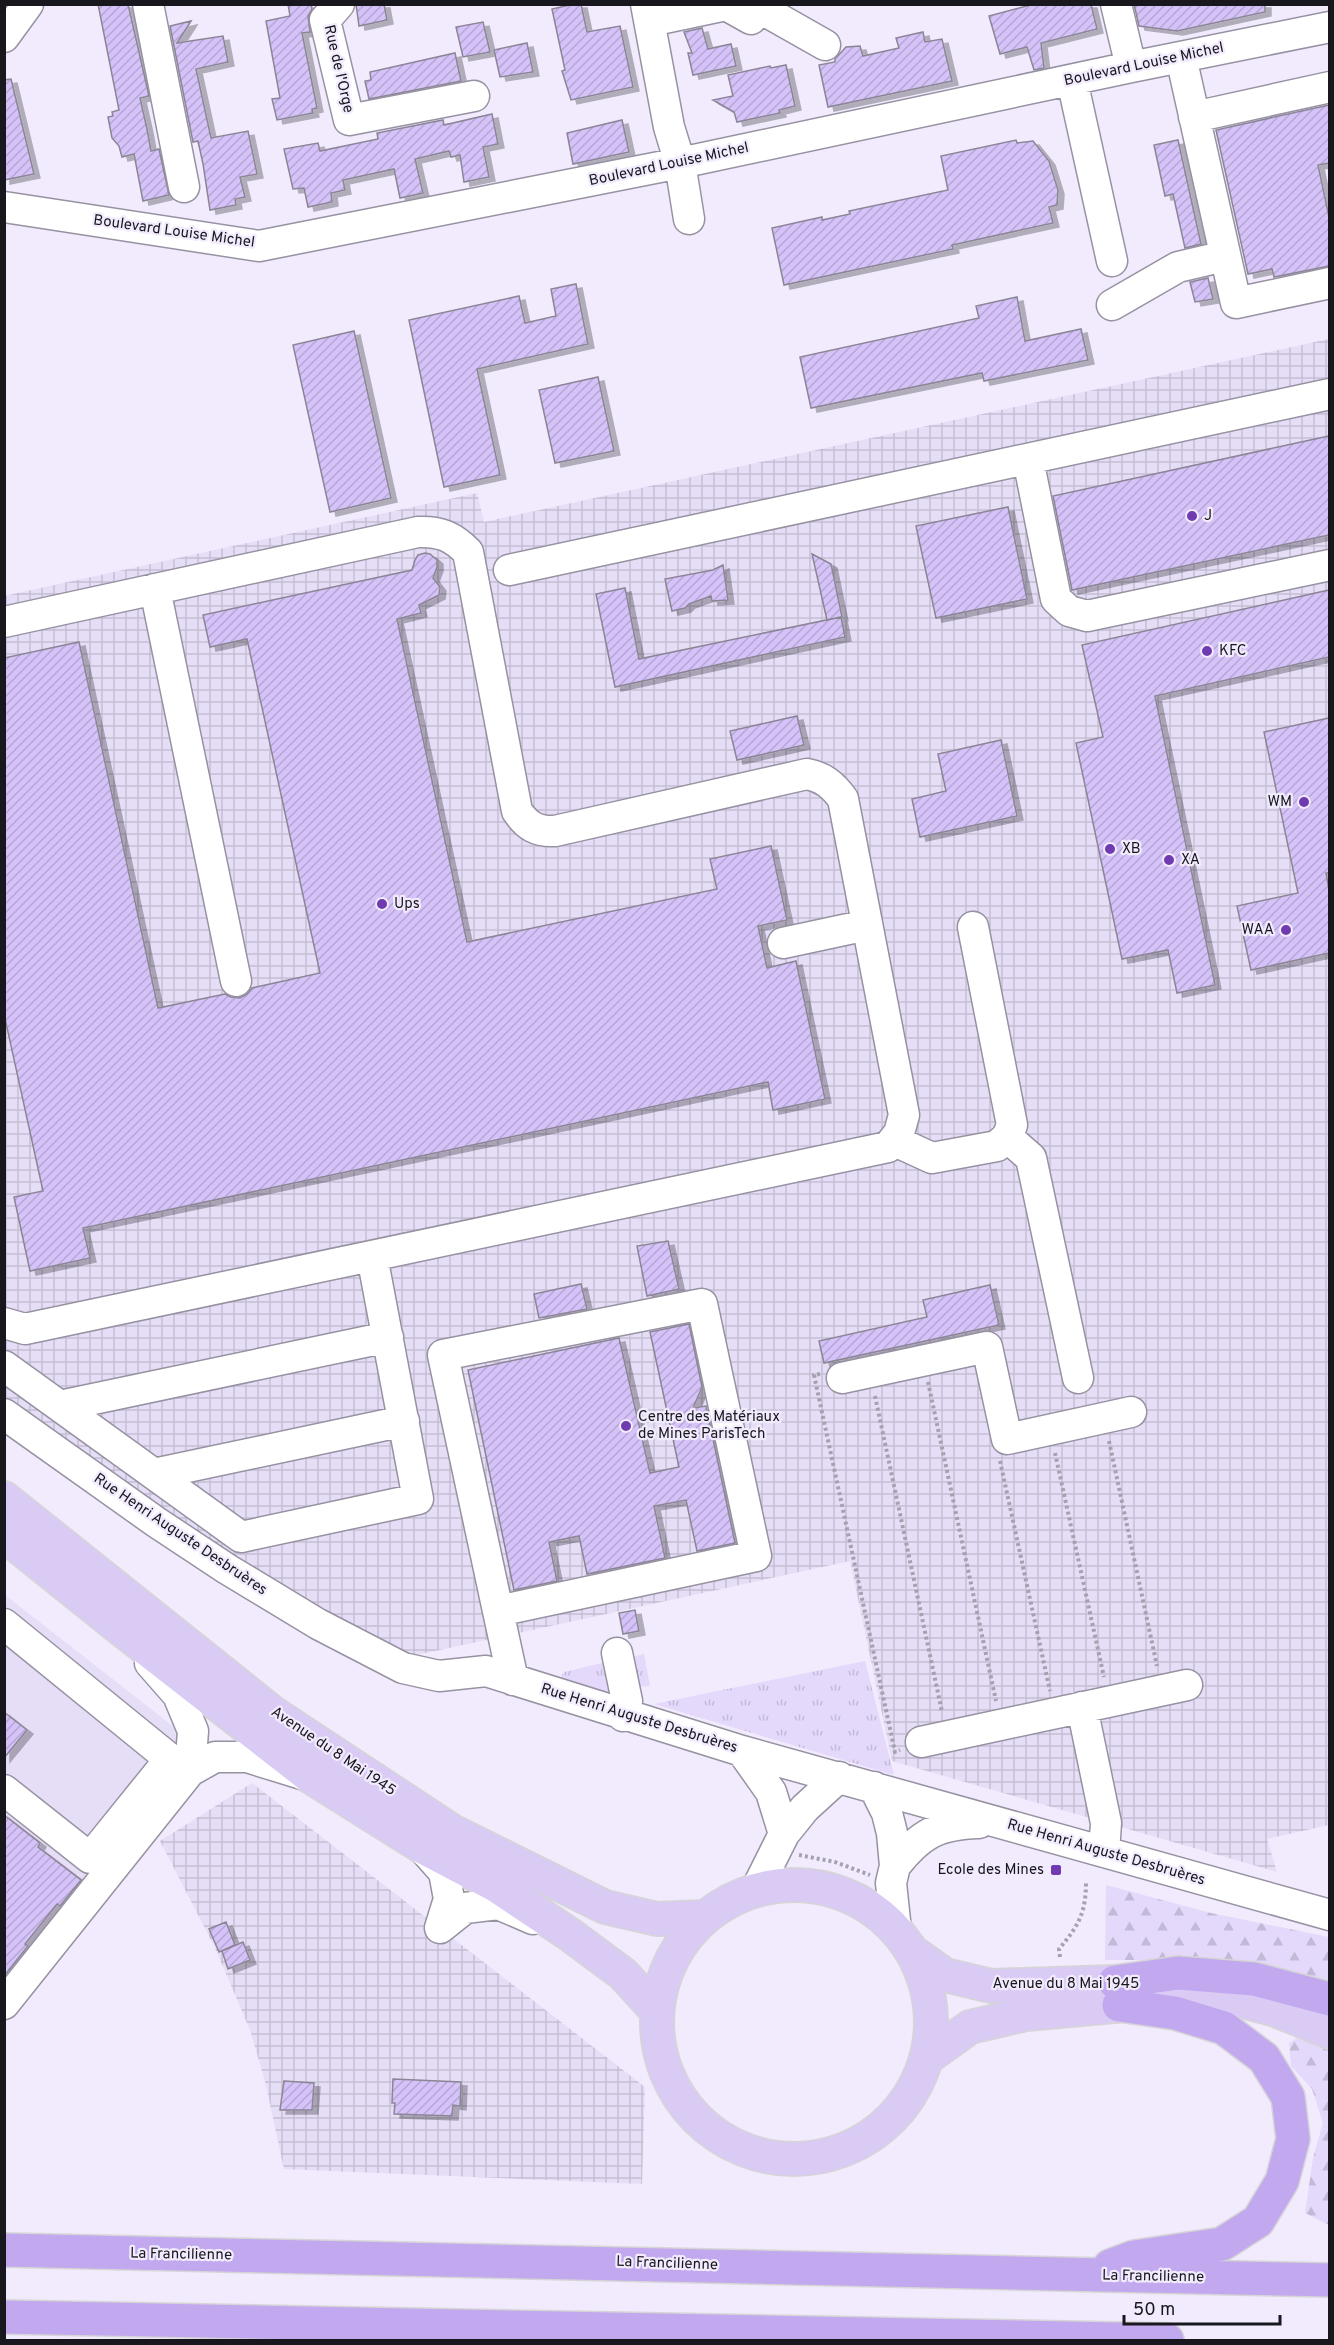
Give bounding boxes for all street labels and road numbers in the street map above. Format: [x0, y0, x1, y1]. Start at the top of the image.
street label: Rue de l'Orge [319, 23, 357, 115]
street label: Boulevard Louise Michel [1062, 39, 1226, 91]
street label: Boulevard Louise Michel [587, 139, 751, 191]
street label: Boulevard Louise Michel [92, 211, 256, 253]
street label: Rue Henri Auguste Desbruères [90, 1470, 270, 1600]
street label: Rue Henri Auguste Desbruères [538, 1680, 740, 1758]
street label: Avenue du 8 Mai 1945 [267, 1703, 399, 1801]
street label: Rue Henri Auguste Desbruères [1005, 1816, 1207, 1890]
street label: Avenue du 8 Mai 1945 [993, 1975, 1139, 1994]
street label: La Francilienne [130, 2245, 232, 2265]
street label: La Francilienne [616, 2253, 718, 2275]
street label: La Francilienne [1102, 2267, 1204, 2287]

